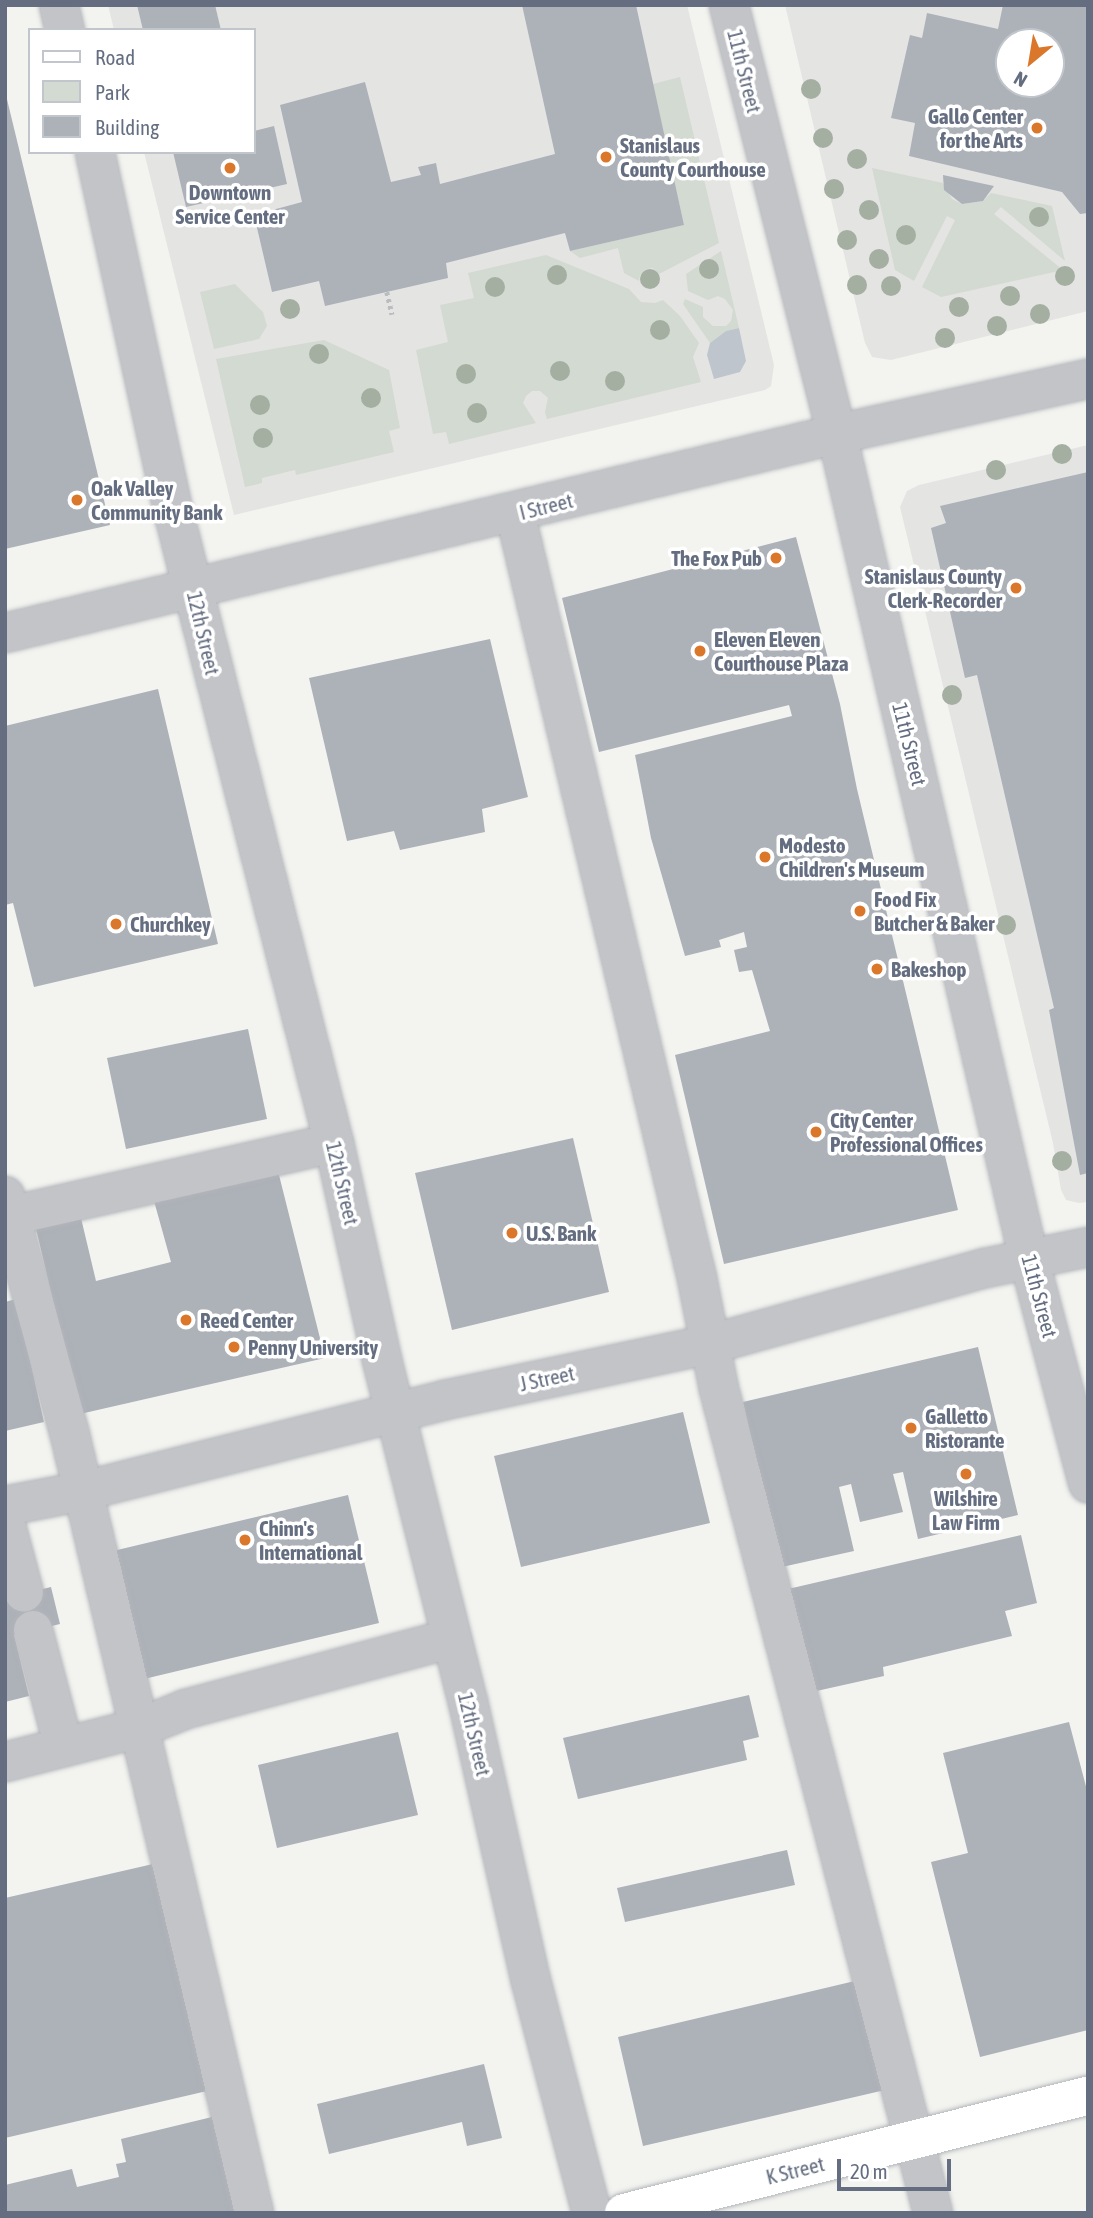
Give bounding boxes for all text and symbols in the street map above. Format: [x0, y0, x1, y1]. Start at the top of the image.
street label: 11th Street [723, 27, 767, 115]
legend [28, 28, 256, 154]
north arrow [995, 28, 1065, 98]
text: Road [95, 45, 135, 69]
text: N [1010, 67, 1031, 92]
text: Park [95, 80, 130, 104]
place label: Gallo Center for the Arts [928, 103, 1023, 153]
text: Building [95, 115, 159, 139]
marker: Gallo Center for the Arts [1029, 120, 1045, 136]
place label: Stanislaus County Courthouse [620, 132, 766, 182]
marker: Stanislaus County Courthouse [598, 149, 614, 165]
marker: Downtown Service Center [222, 160, 238, 176]
place label: Downtown Service Center [176, 179, 284, 229]
place label: Oak Valley Community Bank [91, 475, 222, 525]
street label: I Street [517, 487, 575, 525]
marker: Oak Valley Community Bank [69, 492, 85, 508]
place label: The Fox Pub [671, 545, 762, 571]
marker: The Fox Pub [768, 550, 784, 566]
place label: Stanislaus County Clerk-Recorder [865, 563, 1002, 613]
marker: Stanislaus County Clerk-Recorder [1008, 580, 1024, 596]
street label: 12th Street [182, 589, 226, 677]
place label: Eleven Eleven Courthouse Plaza [714, 626, 848, 676]
marker: Eleven Eleven Courthouse Plaza [692, 643, 708, 659]
street label: 11th Street [888, 700, 932, 788]
place label: Modesto Children's Museum [779, 832, 924, 882]
marker: Modesto Children's Museum [757, 849, 773, 865]
place label: Food Fix Butcher & Baker [874, 886, 995, 936]
marker: Food Fix Butcher & Baker [852, 903, 868, 919]
place label: Churchkey [130, 911, 211, 937]
marker: Churchkey [108, 916, 124, 932]
place label: Bakeshop [891, 956, 966, 982]
marker: Bakeshop [869, 961, 885, 977]
place label: City Center Professional Offices [830, 1107, 983, 1157]
marker: City Center Professional Offices [808, 1124, 824, 1140]
street label: 12th Street [321, 1139, 365, 1227]
place label: U.S. Bank [526, 1220, 596, 1246]
marker: U.S. Bank [504, 1225, 520, 1241]
street label: 11th Street [1017, 1252, 1063, 1340]
place label: Reed Center [200, 1307, 293, 1333]
marker: Reed Center [178, 1312, 194, 1328]
place label: Penny University [248, 1334, 378, 1360]
marker: Penny University [226, 1339, 242, 1355]
street label: J Street [517, 1360, 577, 1396]
place label: Galletto Ristorante [925, 1403, 1005, 1453]
marker: Galletto Ristorante [903, 1420, 919, 1436]
marker: Wilshire Law Firm [958, 1466, 974, 1482]
place label: Wilshire Law Firm [932, 1485, 1000, 1535]
place label: Chinn's International [259, 1515, 362, 1565]
marker: Chinn's International [237, 1532, 253, 1548]
street label: 12th Street [453, 1690, 497, 1778]
scale bar [841, 2144, 955, 2188]
street label: K Street [763, 2151, 827, 2189]
text: 20 m [850, 2159, 888, 2183]

